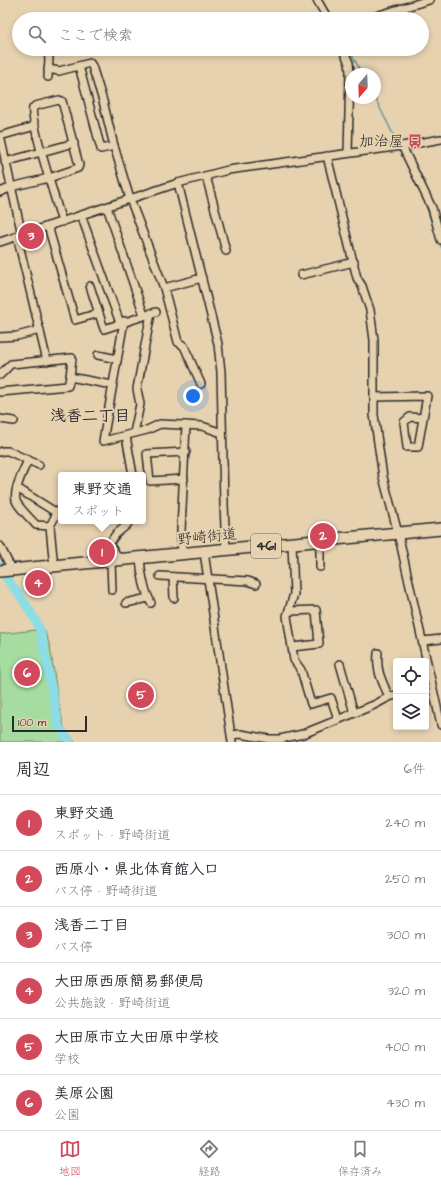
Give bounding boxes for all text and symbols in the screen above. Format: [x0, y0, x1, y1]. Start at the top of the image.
search box [12, 12, 429, 56]
icon: search [26, 23, 48, 45]
text: ここで検索 [58, 25, 133, 46]
north arrow [345, 68, 381, 104]
place label: 加治屋 [359, 131, 404, 152]
bus stop icon: 加治屋 [407, 133, 423, 149]
pin: 3 [18, 221, 44, 251]
your location [183, 386, 203, 406]
district label: 浅香二丁目 [50, 405, 130, 427]
popup [58, 472, 146, 524]
text: 東野交通 [72, 479, 132, 500]
text: スポット [72, 502, 124, 520]
pin: 2 [310, 521, 336, 551]
street label: 野崎街道 [176, 523, 238, 551]
road number: 461 [251, 534, 281, 558]
pin: 1 [89, 537, 115, 567]
pin: 4 [25, 568, 51, 598]
pin: 6 [14, 658, 40, 688]
map controls [393, 658, 429, 730]
button: locate [393, 658, 429, 694]
pin: 5 [128, 680, 154, 710]
button: layers [393, 694, 429, 730]
scale bar [12, 714, 87, 733]
text: 100 m [18, 715, 46, 730]
text: 周辺 [16, 758, 50, 782]
text: 6件 [404, 760, 425, 778]
text: 東野交通 [54, 803, 114, 824]
text: 1 [28, 814, 30, 832]
text: 240 m [385, 814, 425, 832]
text: スポット · 野崎街道 [54, 826, 170, 844]
text: 西原小・県北体育館入口 [54, 859, 219, 880]
text: 2 [25, 870, 33, 888]
text: 250 m [385, 870, 425, 888]
text: バス停 · 野崎街道 [54, 882, 157, 900]
text: 浅香二丁目 [54, 915, 129, 936]
text: 3 [26, 926, 32, 944]
text: 300 m [387, 926, 425, 944]
text: バス停 [54, 938, 93, 956]
text: 大田原西原簡易郵便局 [54, 971, 204, 992]
text: 4 [25, 982, 33, 1000]
text: 320 m [387, 982, 425, 1000]
text: 公共施設 · 野崎街道 [54, 994, 170, 1012]
text: 大田原市立大田原中学校 [54, 1027, 219, 1048]
text: 5 [24, 1038, 34, 1056]
text: 400 m [384, 1038, 425, 1056]
text: 学校 [54, 1050, 80, 1068]
text: 美原公園 [54, 1083, 114, 1104]
text: 6 [25, 1094, 33, 1112]
text: 430 m [386, 1094, 425, 1112]
text: 公園 [54, 1106, 80, 1124]
tab: 地図 [59, 1138, 81, 1179]
tab: 経路 [198, 1138, 220, 1179]
tab: 保存済み [338, 1138, 382, 1179]

